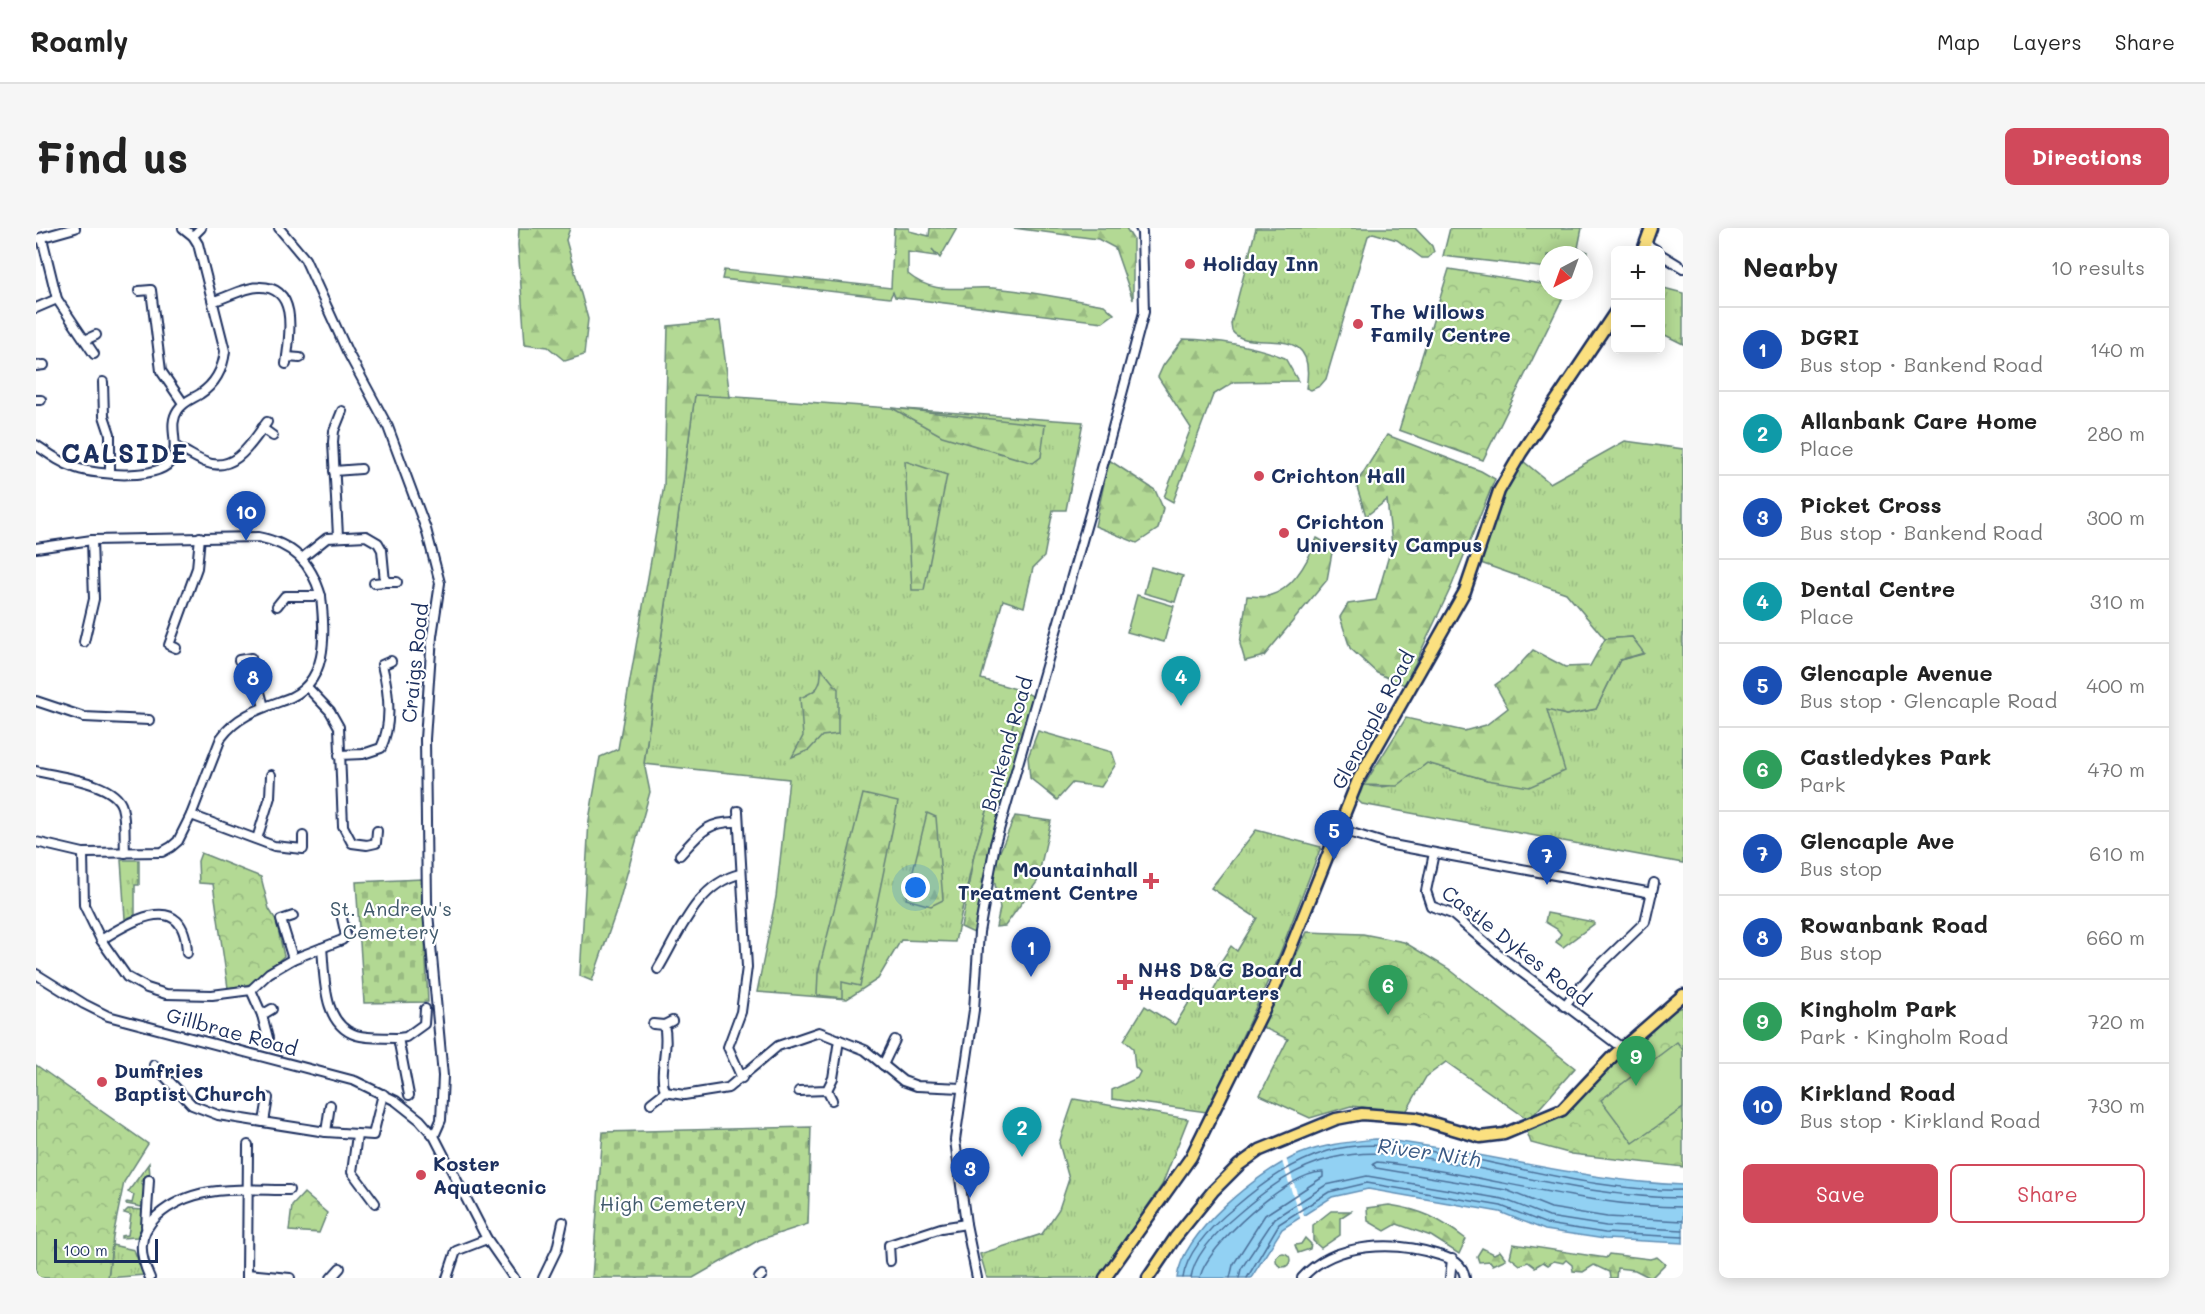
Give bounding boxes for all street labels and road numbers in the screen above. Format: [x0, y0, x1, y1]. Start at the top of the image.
street label: Craigs Road [395, 602, 433, 724]
street label: Glencaple Road [1325, 646, 1420, 793]
street label: Bankend Road [974, 673, 1038, 814]
street label: Castle Dykes Road [1437, 879, 1596, 1012]
street label: Gillbrae Road [164, 1001, 301, 1061]

